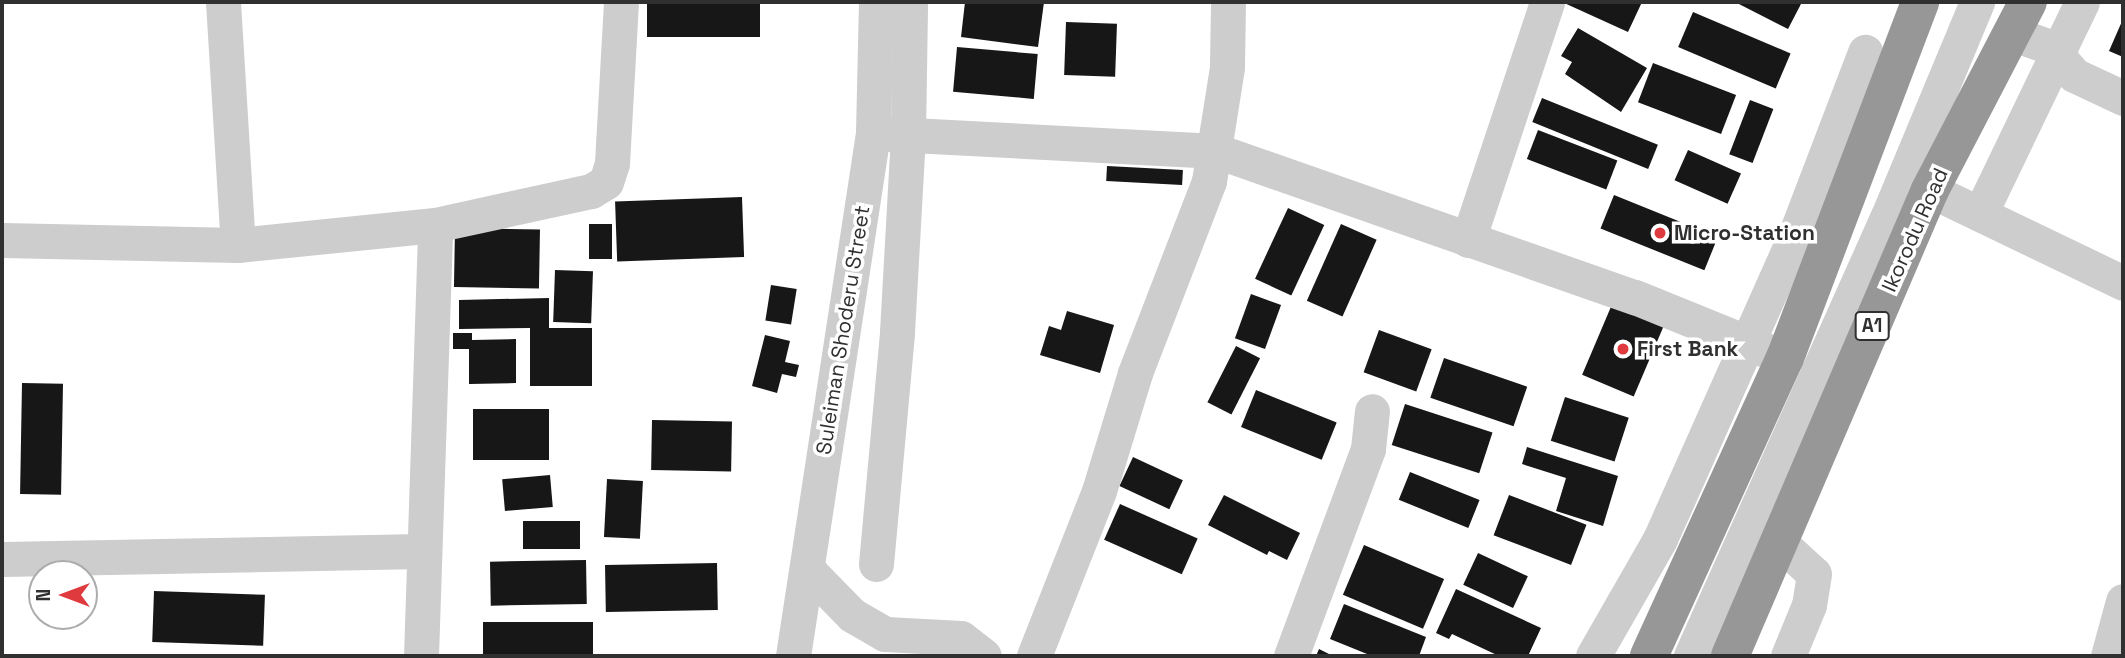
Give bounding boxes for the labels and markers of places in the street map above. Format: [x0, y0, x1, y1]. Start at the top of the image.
place label: Micro-Station [1674, 220, 1815, 246]
marker: Micro-Station [1652, 225, 1668, 241]
place label: First Bank [1637, 336, 1738, 362]
marker: First Bank [1615, 341, 1631, 357]

